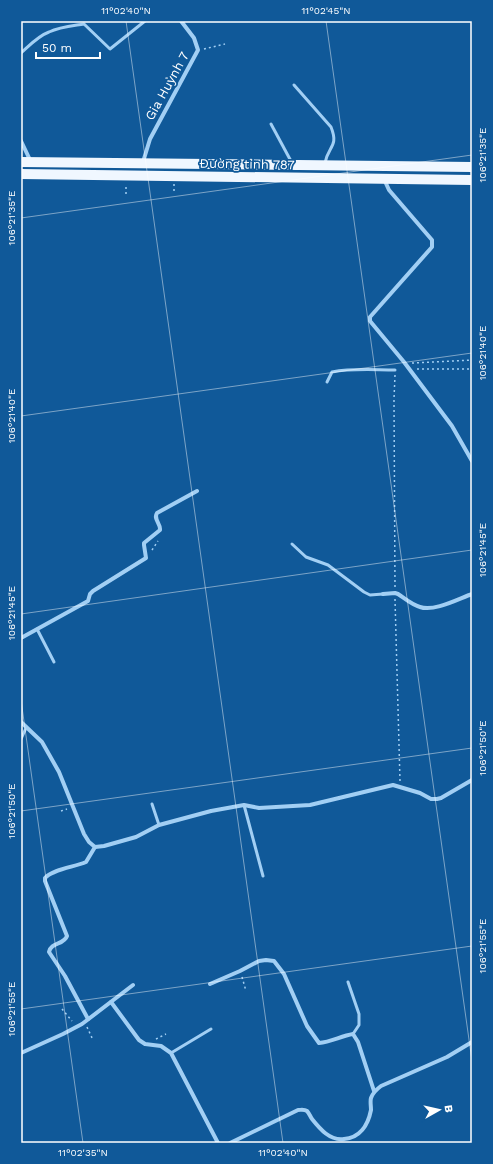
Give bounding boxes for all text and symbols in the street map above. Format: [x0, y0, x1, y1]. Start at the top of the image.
text: 11°02'40"N [101, 5, 151, 16]
text: 11°02'45"N [301, 5, 351, 16]
scale bar [36, 34, 100, 60]
text: 50 m [42, 41, 72, 55]
street label: Gia Huỳnh 7 [142, 49, 192, 123]
text: 106°21'35"E [477, 128, 488, 182]
street label: Đường tỉnh 787 [199, 156, 295, 172]
text: 106°21'35"E [6, 191, 17, 245]
text: 106°21'40"E [477, 326, 488, 380]
text: 106°21'40"E [6, 389, 17, 443]
text: 106°21'45"E [477, 523, 488, 577]
text: 106°21'45"E [6, 586, 17, 640]
text: 106°21'50"E [477, 720, 488, 776]
text: 106°21'50"E [6, 783, 17, 839]
text: 106°21'55"E [477, 919, 488, 973]
text: 106°21'55"E [6, 982, 17, 1036]
north arrow [419, 1090, 459, 1130]
text: B [441, 1104, 455, 1114]
text: 11°02'35"N [58, 1147, 108, 1158]
text: 11°02'40"N [258, 1147, 308, 1158]

